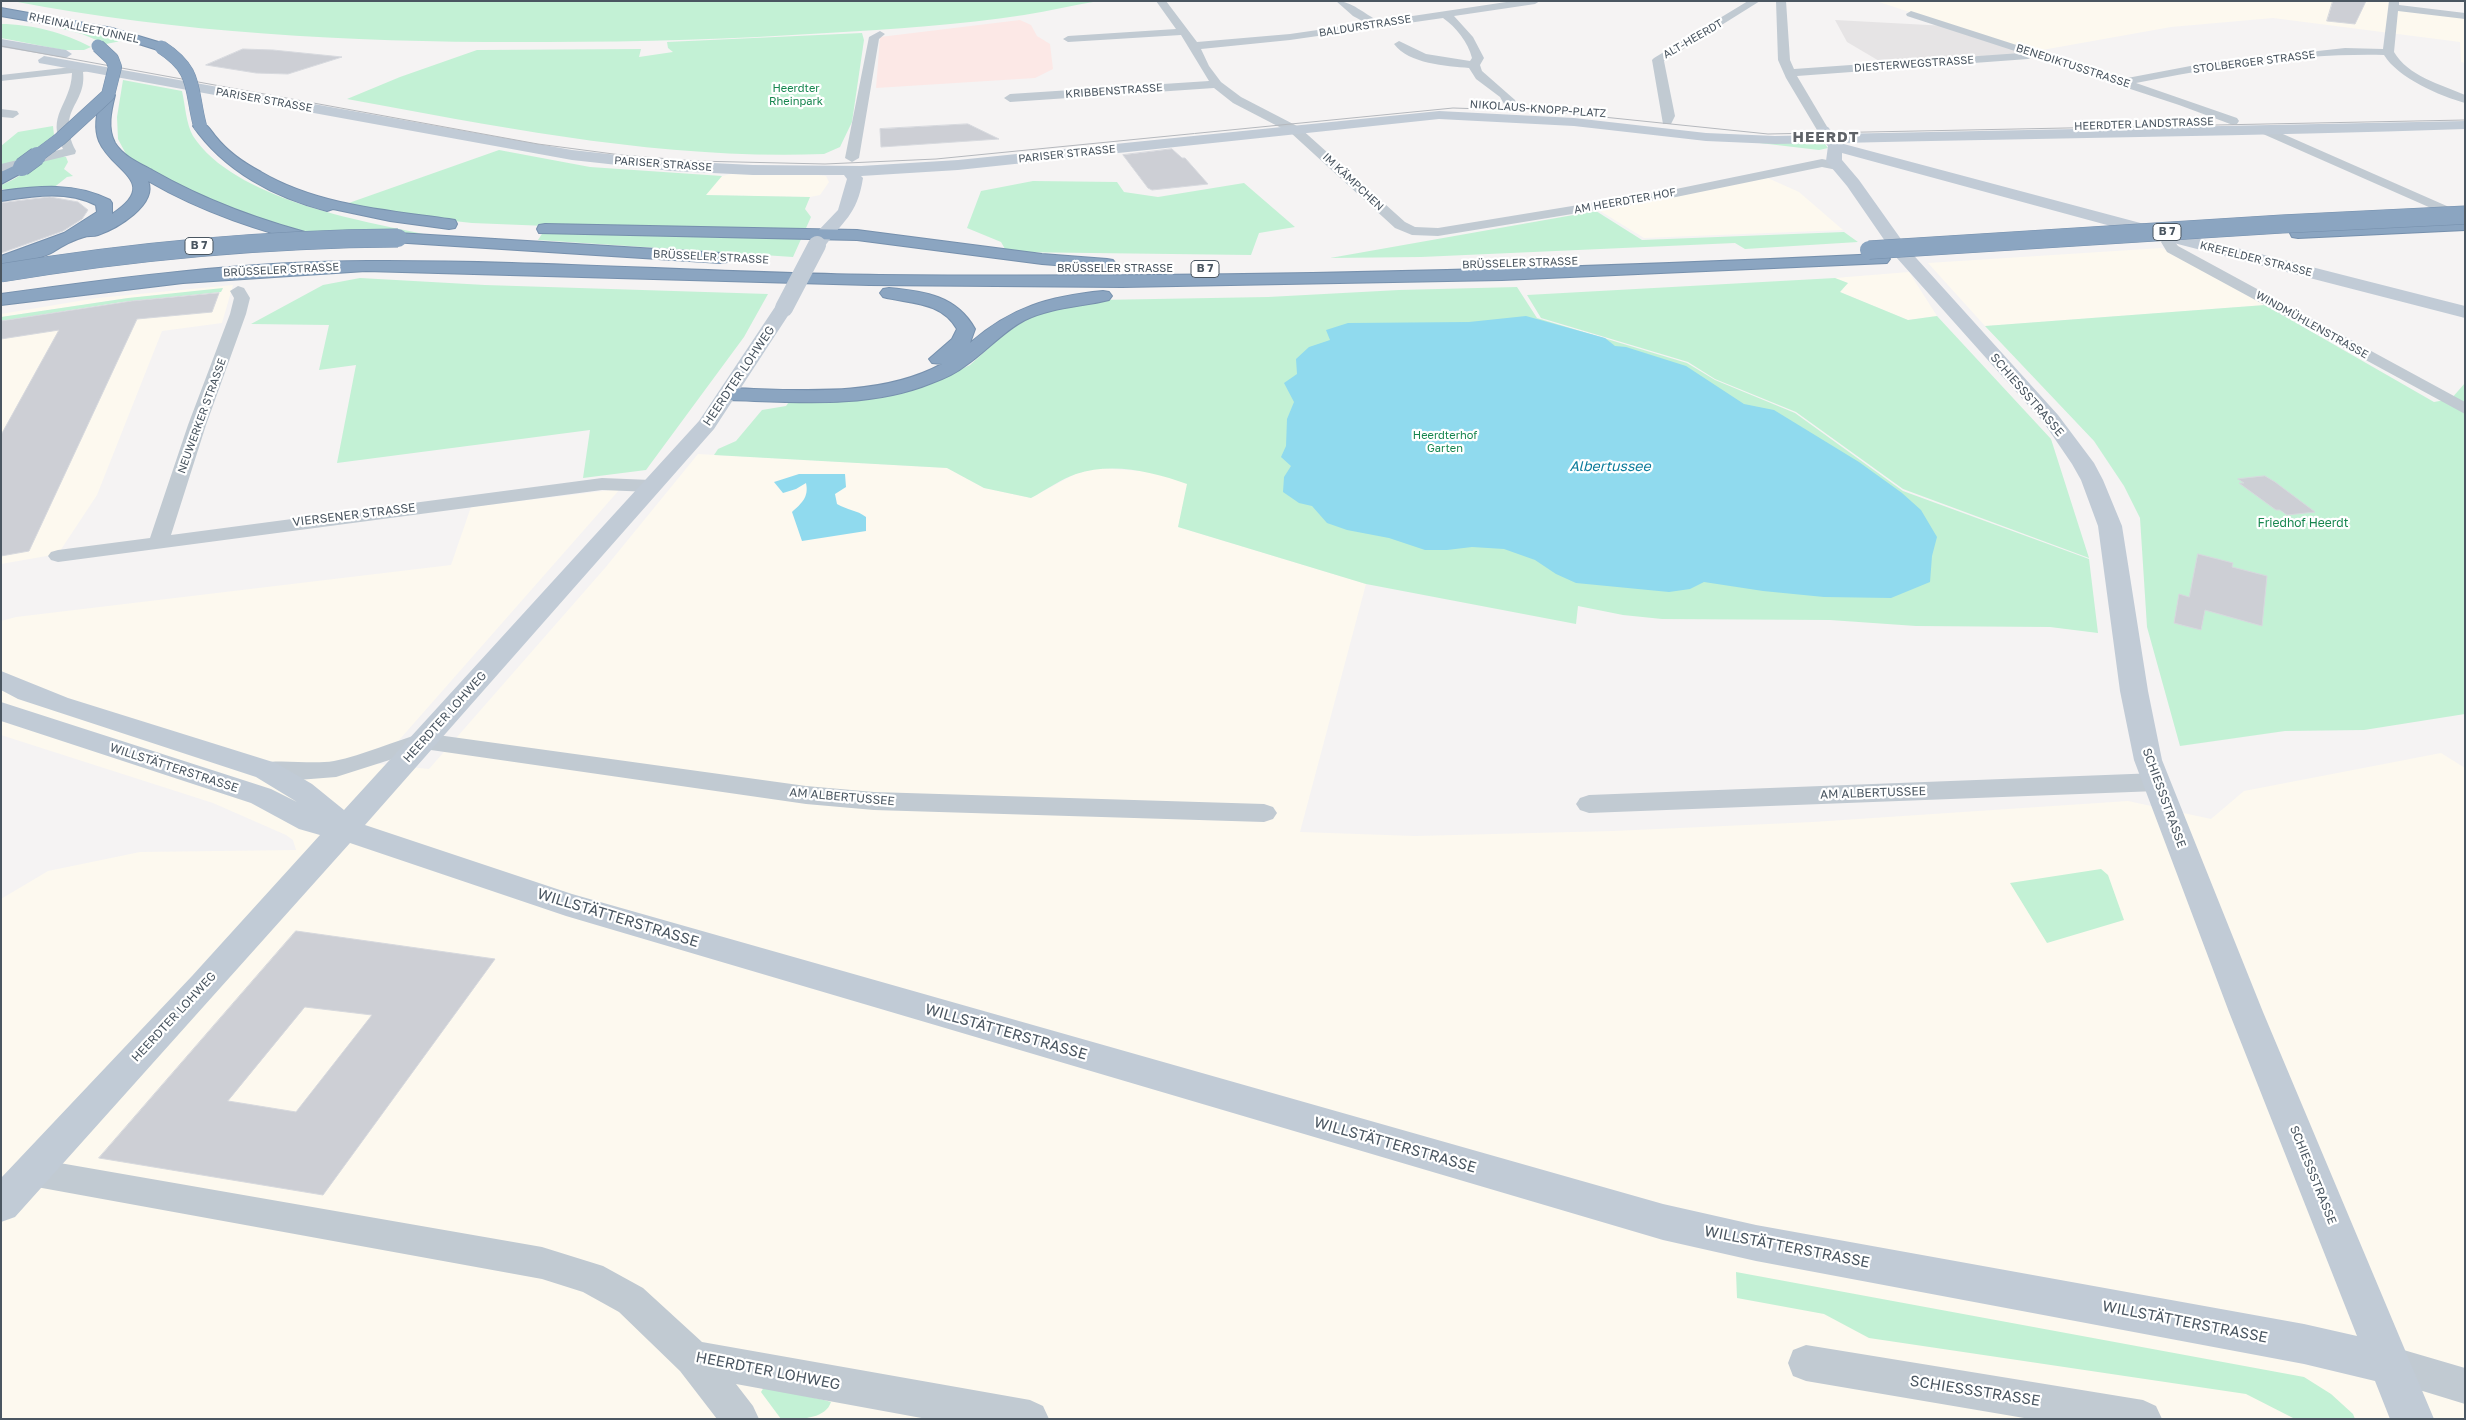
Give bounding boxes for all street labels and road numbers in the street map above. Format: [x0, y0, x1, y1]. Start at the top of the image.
street label: RHEINALLEETUNNEL [28, 10, 140, 46]
street label: BALDURSTRASSE [1318, 12, 1412, 40]
street label: ALT-HEERDT [1661, 17, 1725, 61]
street label: BENEDIKTUSSTRASSE [2014, 41, 2132, 91]
street label: STOLBERGER STRASSE [2192, 48, 2316, 76]
street label: DIESTERWEGSTRASSE [1854, 53, 1974, 75]
street label: KRIBBENSTRASSE [1065, 81, 1163, 101]
street label: PARISER STRASSE [215, 85, 313, 115]
street label: NIKOLAUS-KNOPP-PLATZ [1469, 98, 1607, 120]
street label: HEERDTER LANDSTRASSE [2074, 115, 2214, 133]
street label: PARISER STRASSE [1018, 142, 1116, 166]
street label: IM KÄMPCHEN [1320, 150, 1386, 214]
street label: PARISER STRASSE [614, 154, 712, 174]
street label: AM HEERDTER HOF [1573, 186, 1677, 216]
road number: B 7 [2153, 223, 2181, 240]
road number: B 7 [185, 238, 213, 255]
street label: KREFELDER STRASSE [2199, 239, 2313, 279]
street label: BRÜSSELER STRASSE [653, 247, 769, 267]
street label: BRÜSSELER STRASSE [1462, 254, 1578, 272]
street label: BRÜSSELER STRASSE [223, 260, 339, 280]
road number: B 7 [1191, 260, 1219, 278]
street label: BRÜSSELER STRASSE [1057, 262, 1173, 276]
street label: WINDMÜHLENSTRASSE [2253, 289, 2371, 361]
street label: HEERDTER LOHWEG [700, 323, 778, 429]
street label: SCHIESSSTRASSE [1987, 351, 2067, 439]
street label: NEUWERKER STRASSE [175, 357, 229, 475]
street label: VIERSENER STRASSE [292, 500, 416, 530]
street label: HEERDTER LOHWEG [400, 668, 490, 766]
street label: WILLSTÄTTERSTRASSE [108, 740, 240, 796]
street label: SCHIESSSTRASSE [2139, 746, 2189, 850]
street label: AM ALBERTUSSEE [1820, 784, 1926, 802]
street label: AM ALBERTUSSEE [789, 785, 895, 809]
street label: WILLSTÄTTERSTRASSE [535, 885, 701, 951]
street label: HEERDTER LOHWEG [129, 969, 219, 1065]
street label: WILLSTÄTTERSTRASSE [923, 1000, 1089, 1064]
street label: WILLSTÄTTERSTRASSE [1312, 1113, 1478, 1177]
street label: SCHIESSSTRASSE [2287, 1124, 2339, 1226]
street label: WILLSTÄTTERSTRASSE [1703, 1222, 1871, 1272]
street label: WILLSTÄTTERSTRASSE [2101, 1297, 2269, 1347]
street label: HEERDTER LOHWEG [694, 1348, 842, 1394]
street label: SCHIESSSTRASSE [1909, 1372, 2041, 1410]

